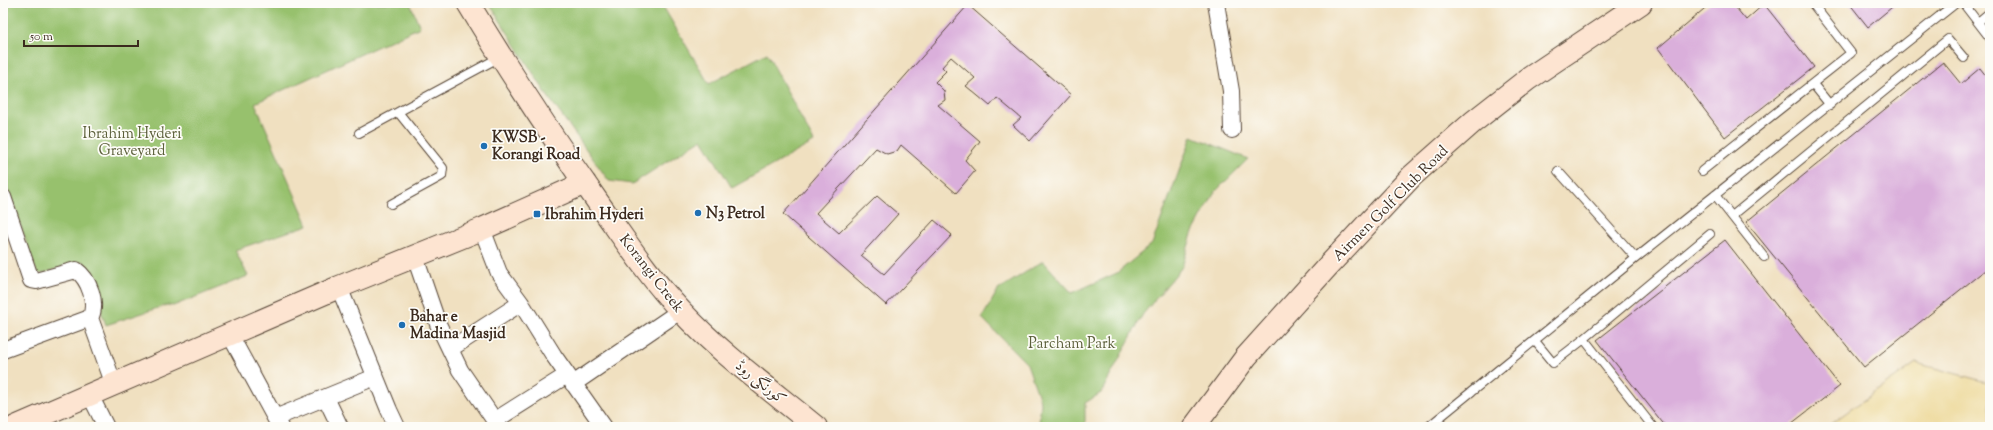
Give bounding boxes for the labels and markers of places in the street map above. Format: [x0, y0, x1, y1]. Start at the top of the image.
place label: KWSB - Korangi Road [492, 128, 581, 166]
marker: KWSB - Korangi Road [479, 141, 489, 151]
place label: N3 Petrol [706, 204, 766, 225]
place label: Ibrahim Hyderi [545, 205, 645, 226]
marker: N3 Petrol [693, 208, 703, 218]
marker: Ibrahim Hyderi [532, 209, 542, 219]
place label: Bahar e Madina Masjid [410, 307, 506, 345]
marker: Bahar e Madina Masjid [397, 320, 407, 330]

